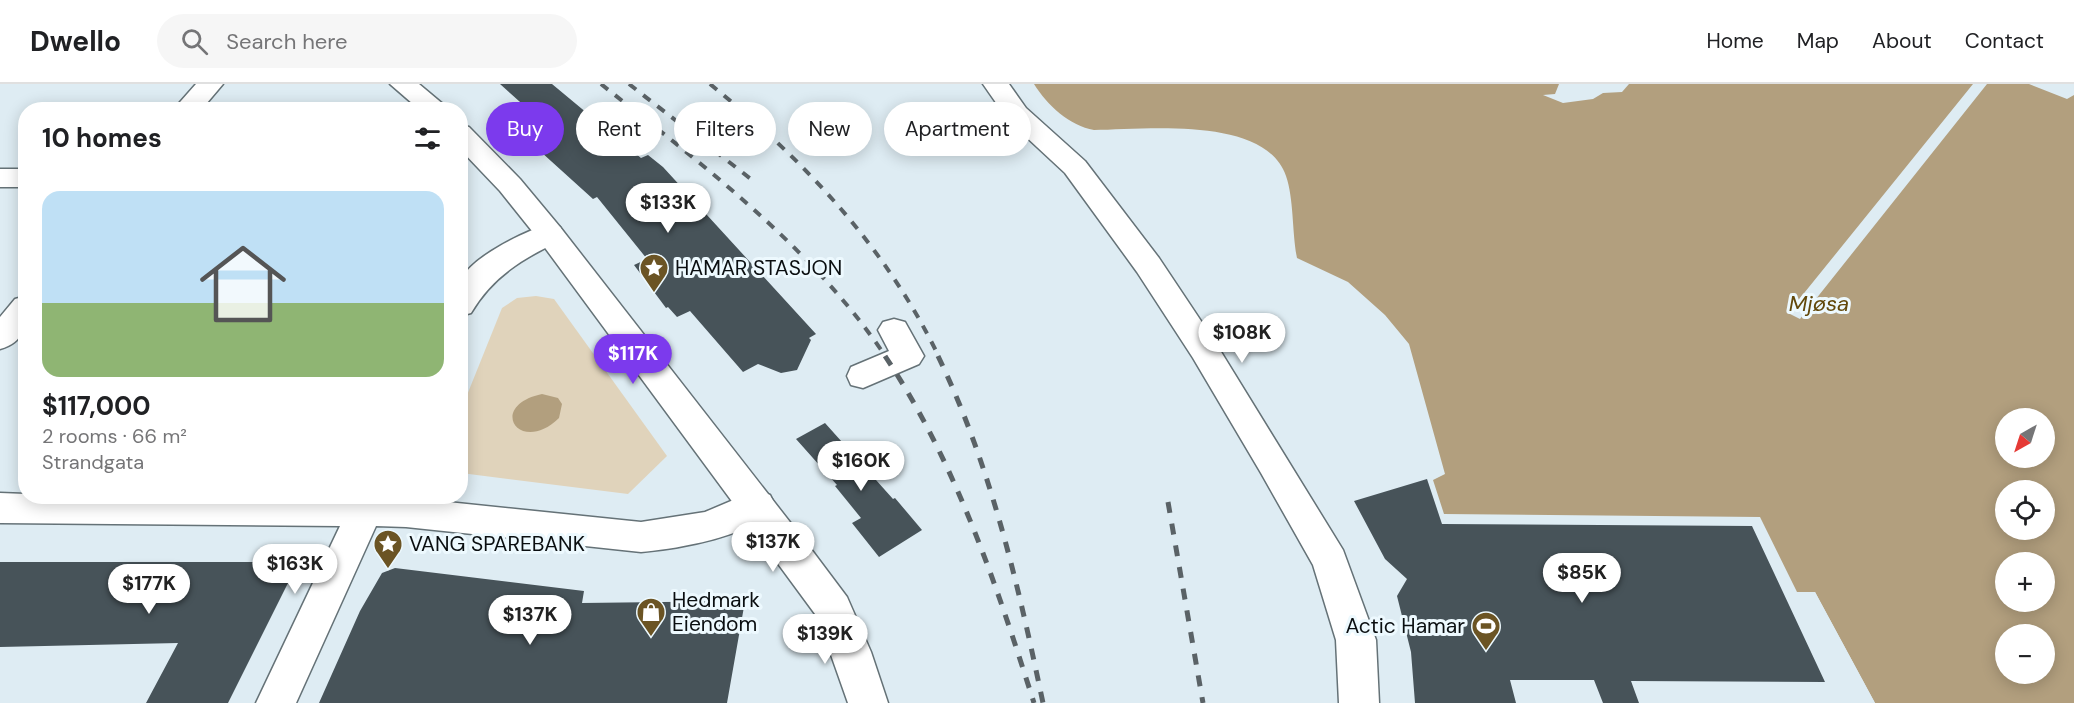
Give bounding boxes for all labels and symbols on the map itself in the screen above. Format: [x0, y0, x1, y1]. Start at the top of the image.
pin: $133K [626, 183, 710, 234]
place icon: HAMAR STASJON [638, 252, 670, 294]
place label: HAMAR STASJON [675, 254, 842, 282]
water label: Mjøsa [1789, 289, 1849, 318]
pin: $108K [1200, 313, 1284, 364]
pin: $117K [591, 334, 675, 385]
north arrow [1995, 408, 2055, 468]
pin: $160K [819, 441, 903, 492]
pin: $137K [731, 522, 815, 573]
place icon: VANG SPAREBANK [372, 528, 404, 570]
place label: VANG SPAREBANK [409, 530, 585, 558]
pin: $163K [253, 544, 337, 595]
pin: $85K [1546, 553, 1618, 604]
pin: $177K [107, 564, 191, 615]
place label: Hedmark Eiendom [672, 586, 760, 638]
pin: $137K [488, 595, 572, 646]
shop icon: Hedmark Eiendom [635, 596, 667, 638]
sports icon: Actic Hamar [1470, 610, 1502, 652]
place label: Actic Hamar [1345, 612, 1465, 640]
pin: $139K [783, 614, 867, 665]

